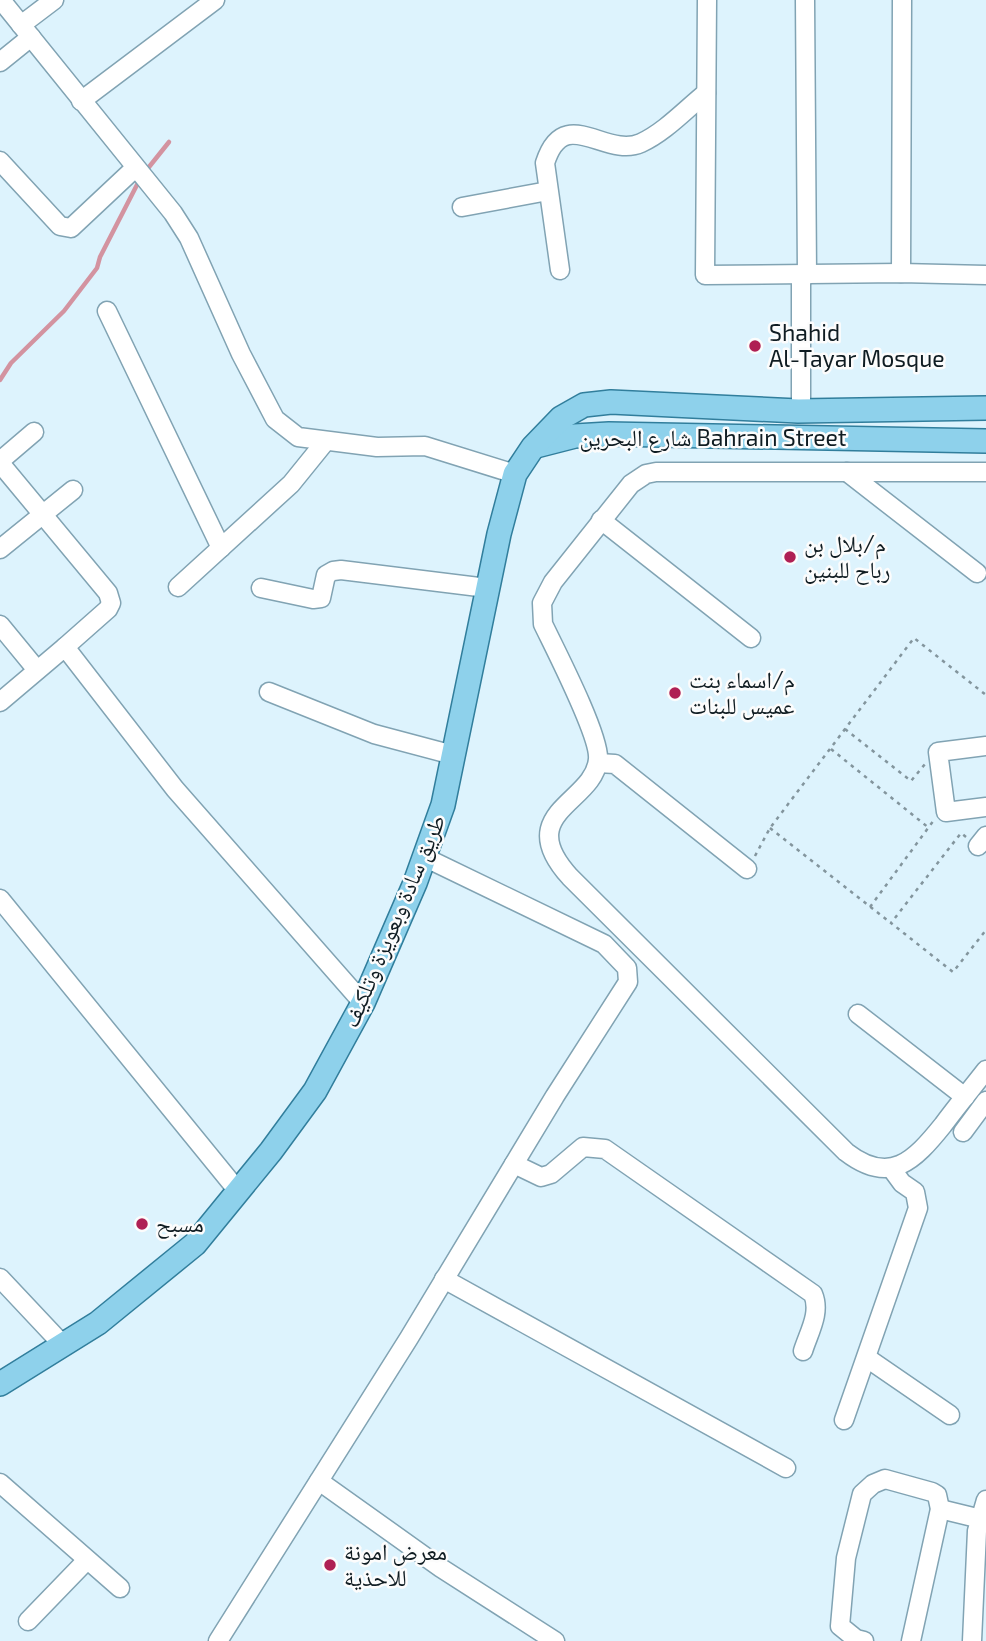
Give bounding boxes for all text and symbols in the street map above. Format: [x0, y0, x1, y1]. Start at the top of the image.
place label: Shahid Al-Tayar Mosque [769, 318, 945, 372]
marker: Shahid Al-Tayar Mosque [747, 338, 763, 354]
street label: شارع البحرين Bahrain Street [579, 423, 847, 453]
place label: م/بلال بن رباح للبنين [804, 529, 890, 585]
marker: م/بلال بن رباح للبنين [782, 549, 798, 565]
place label: م/اسماء بنت عميس للبنات [689, 665, 795, 720]
marker: م/اسماء بنت عميس للبنات [667, 685, 683, 701]
street label: طريق سادة وبعويزة وتلكيف [336, 810, 451, 1032]
place label: مسبح [156, 1209, 204, 1239]
marker: مسبح [134, 1216, 150, 1232]
place label: معرض امونة للاحذية [344, 1537, 447, 1591]
marker: معرض امونة للاحذية [322, 1557, 338, 1573]

